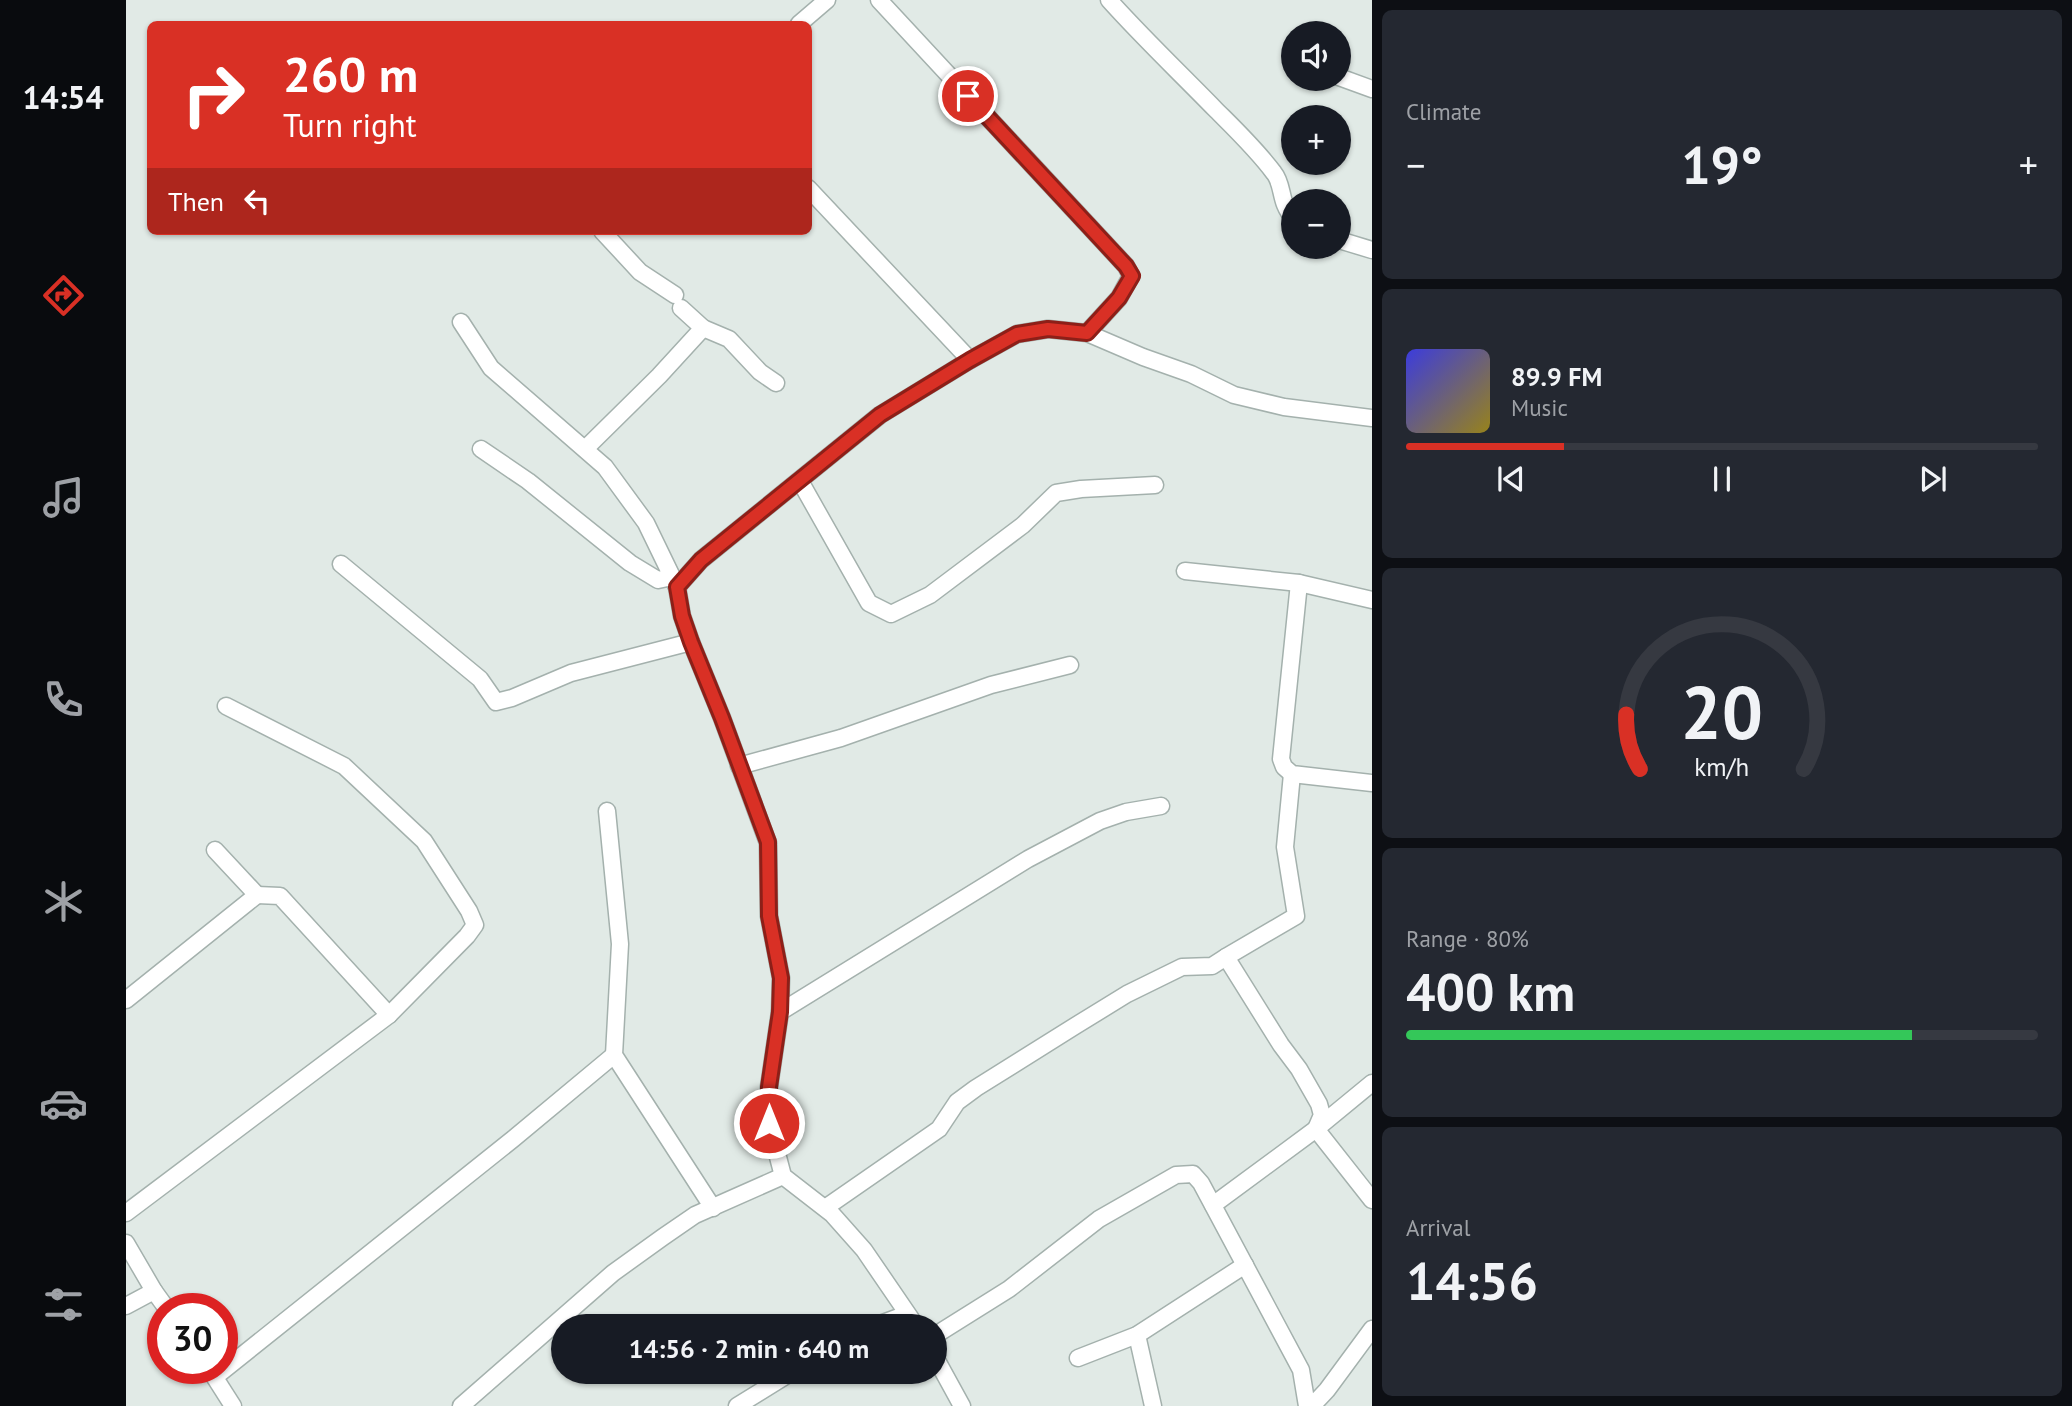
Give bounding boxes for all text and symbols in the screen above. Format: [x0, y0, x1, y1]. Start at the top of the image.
map controls [1281, 21, 1351, 259]
button: sound [1281, 21, 1351, 91]
text: 260 m [283, 42, 418, 106]
icon: right [168, 49, 259, 140]
pin [938, 66, 998, 126]
text: 14:54 [22, 76, 104, 118]
icon: arrive [949, 77, 987, 115]
text: Climate [1406, 97, 1481, 126]
text: Turn right [283, 104, 417, 146]
button: + [1281, 105, 1351, 175]
text: 19° [1681, 131, 1763, 198]
text: − [1406, 140, 1425, 189]
text: + [2019, 140, 2038, 189]
icon: left [238, 182, 276, 220]
text: Then [168, 185, 224, 218]
button: − [1281, 189, 1351, 259]
icon: directions [39, 271, 88, 320]
text: 89.9 FM [1511, 360, 1602, 393]
text: Music [1511, 393, 1568, 422]
icon: previous [1492, 460, 1530, 498]
icon: pause [1703, 460, 1741, 498]
icon: next [1914, 460, 1952, 498]
icon: music [39, 473, 88, 522]
text: 20 [1681, 665, 1763, 759]
icon: phone [39, 675, 88, 724]
text: km/h [1695, 751, 1749, 783]
icon: climate [39, 877, 88, 926]
text: Range · 80% [1406, 924, 1529, 953]
text: 400 km [1406, 958, 1575, 1025]
icon: car [39, 1079, 88, 1128]
position arrow [732, 1086, 806, 1160]
text: Arrival [1406, 1213, 1470, 1242]
text: 14:56 [1406, 1247, 1538, 1314]
icon: filters [39, 1280, 88, 1329]
speed limit sign: 30 [147, 1293, 238, 1384]
text: 14:56 · 2 min · 640 m [629, 1332, 869, 1365]

